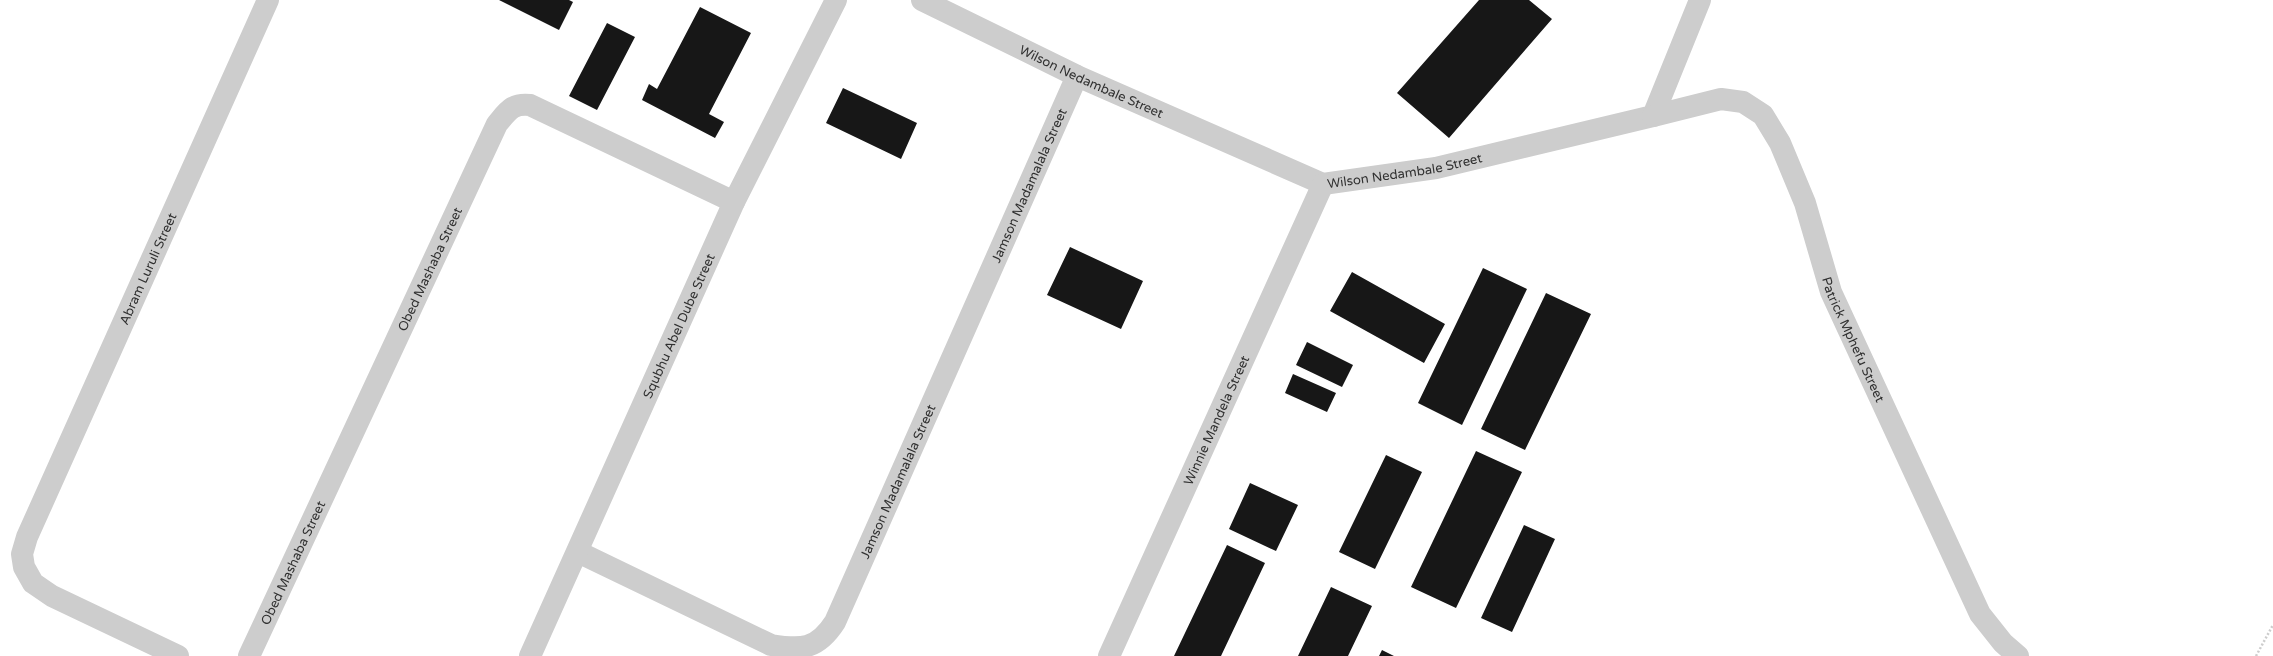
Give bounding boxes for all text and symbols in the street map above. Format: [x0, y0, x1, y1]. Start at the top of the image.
street label: Wilson Nedambale Street [1016, 42, 1166, 122]
street label: Jamson Madamalala Street [988, 106, 1071, 265]
street label: Wilson Nedambale Street [1326, 150, 1484, 192]
street label: Obed Mashaba Street [395, 205, 466, 334]
street label: Abram Luruli Street [116, 211, 180, 327]
street label: Squbhu Abel Dube Street [640, 251, 719, 401]
street label: Patrick Mphefu Street [1818, 275, 1888, 405]
street label: Winnie Mandela Street [1181, 353, 1253, 488]
street label: Jamson Madamalala Street [857, 402, 939, 561]
street label: Obed Mashaba Street [258, 498, 329, 628]

